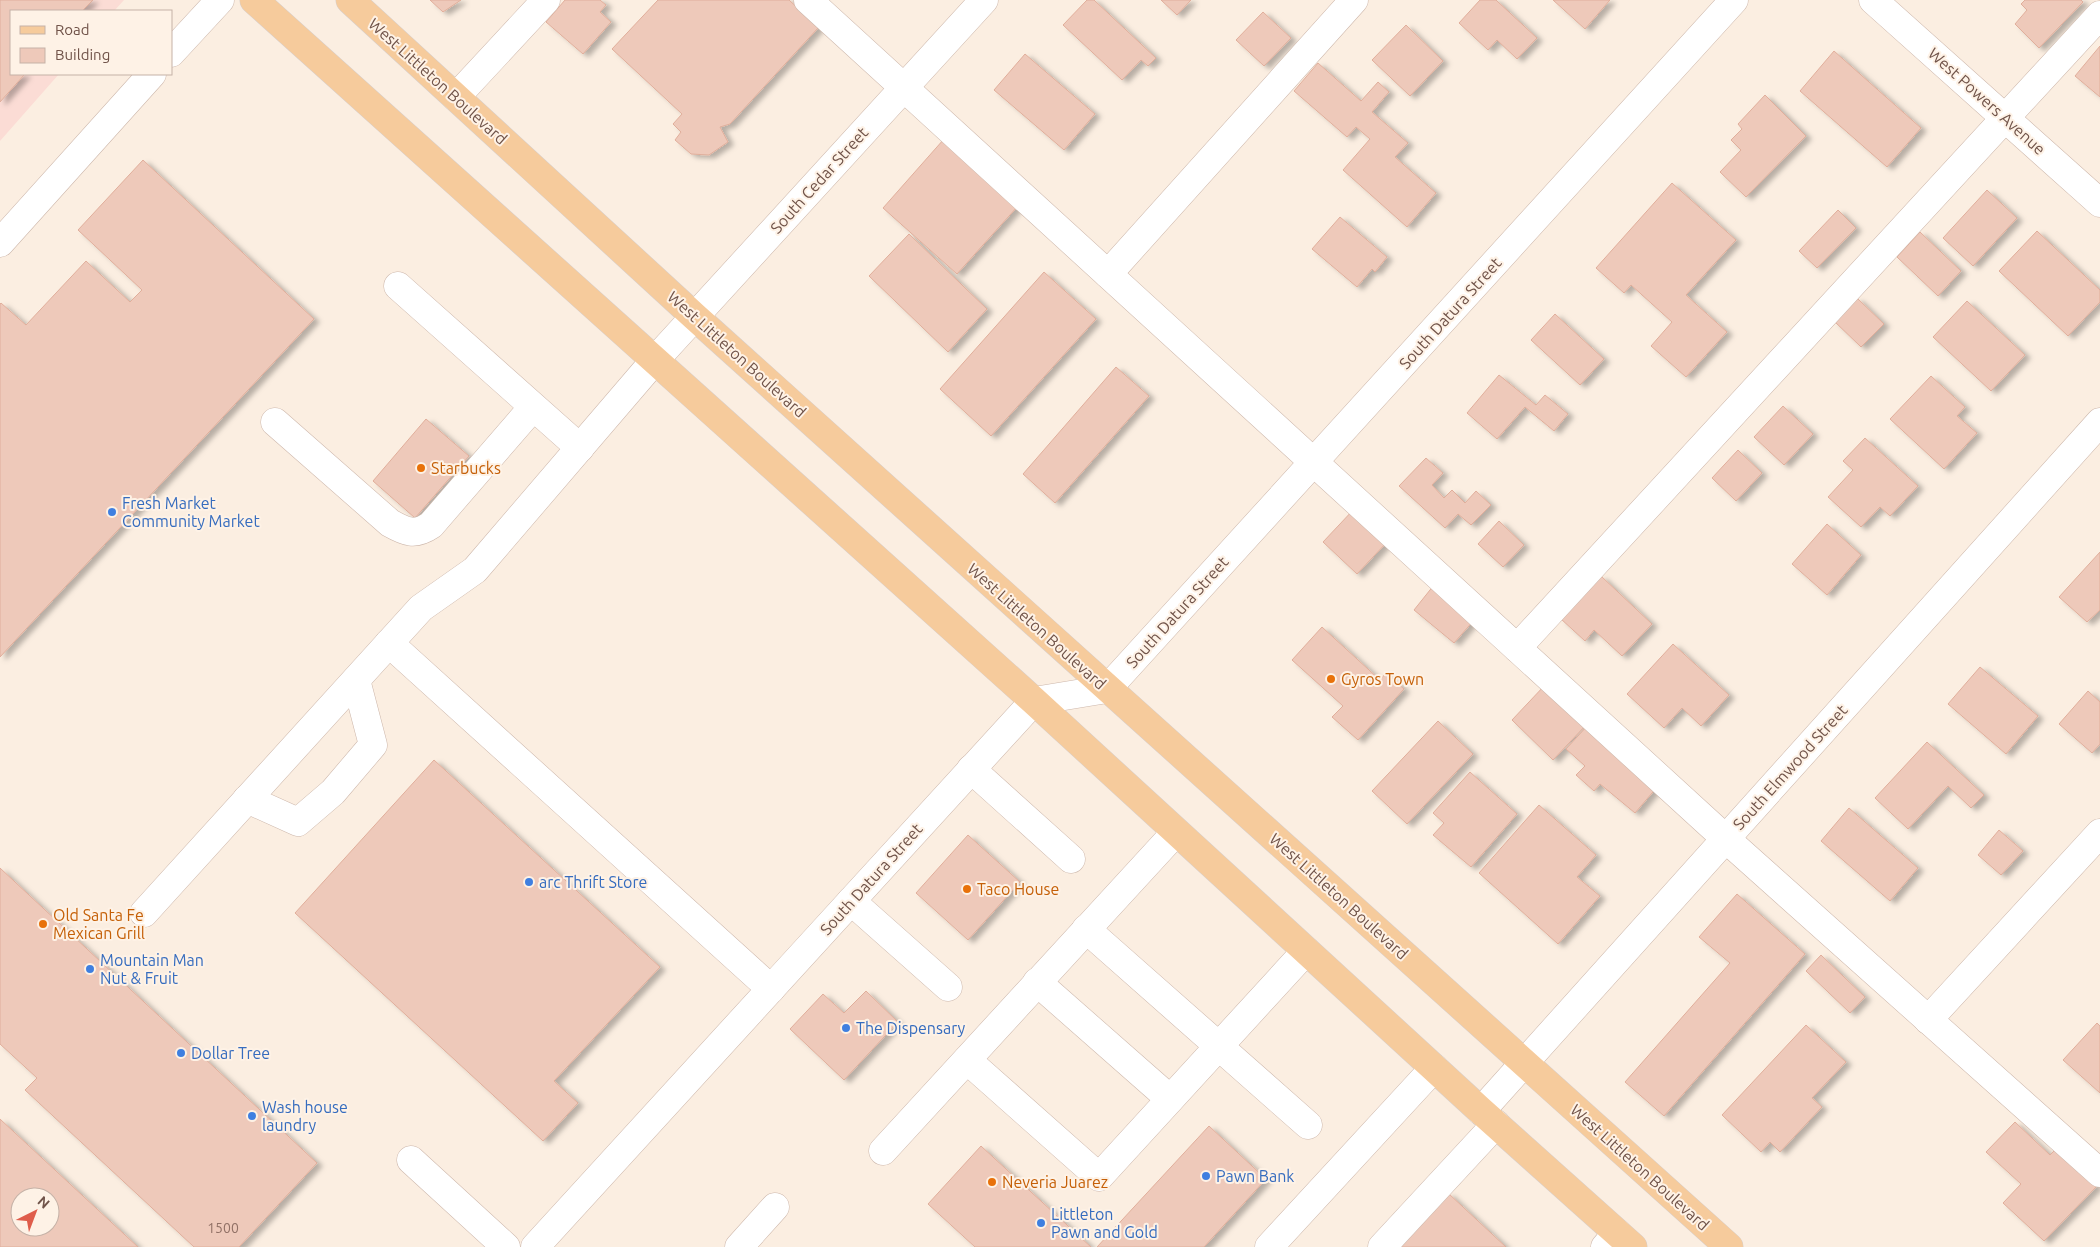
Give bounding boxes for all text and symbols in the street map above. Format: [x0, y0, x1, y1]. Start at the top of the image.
legend [10, 10, 172, 75]
street label: West Littleton Boulevard [365, 14, 511, 148]
text: Road [55, 21, 90, 38]
street label: West Powers Avenue [1925, 44, 2049, 158]
text: Building [55, 46, 110, 63]
street label: South Cedar Street [767, 123, 872, 237]
street label: South Datura Street [1395, 253, 1505, 372]
street label: West Littleton Boulevard [664, 287, 810, 421]
place label: Starbucks [431, 459, 501, 477]
marker: Starbucks [415, 462, 427, 474]
place label: Fresh Market Community Market [122, 494, 260, 530]
marker: Fresh Market Community Market [106, 506, 118, 518]
street label: South Datura Street [1122, 552, 1232, 671]
street label: West Littleton Boulevard [964, 559, 1110, 693]
place label: Gyros Town [1341, 670, 1424, 688]
marker: Gyros Town [1325, 673, 1337, 685]
street label: South Elmwood Street [1729, 700, 1851, 833]
street label: South Datura Street [816, 819, 926, 938]
street label: West Littleton Boulevard [1266, 829, 1412, 963]
place label: arc Thrift Store [539, 873, 647, 891]
marker: arc Thrift Store [523, 876, 535, 888]
place label: Taco House [977, 880, 1059, 898]
marker: Taco House [961, 883, 973, 895]
place label: Old Santa Fe Mexican Grill [53, 906, 145, 942]
marker: Old Santa Fe Mexican Grill [37, 918, 49, 930]
place label: Mountain Man Nut & Fruit [100, 951, 204, 987]
marker: Mountain Man Nut & Fruit [84, 963, 96, 975]
place label: The Dispensary [856, 1019, 966, 1037]
marker: The Dispensary [840, 1022, 852, 1034]
place label: Dollar Tree [191, 1044, 270, 1062]
marker: Dollar Tree [175, 1047, 187, 1059]
place label: Wash house laundry [262, 1098, 348, 1134]
street label: West Littleton Boulevard [1567, 1100, 1713, 1234]
marker: Wash house laundry [246, 1110, 258, 1122]
place label: Pawn Bank [1216, 1167, 1294, 1185]
marker: Pawn Bank [1200, 1170, 1212, 1182]
place label: Neveria Juarez [1002, 1173, 1108, 1191]
marker: Neveria Juarez [986, 1176, 998, 1188]
north arrow [10, 1187, 60, 1237]
text: N [34, 1193, 53, 1212]
place label: Littleton Pawn and Gold [1051, 1205, 1158, 1241]
marker: Littleton Pawn and Gold [1035, 1217, 1047, 1229]
house number: 1500 [207, 1220, 239, 1236]

